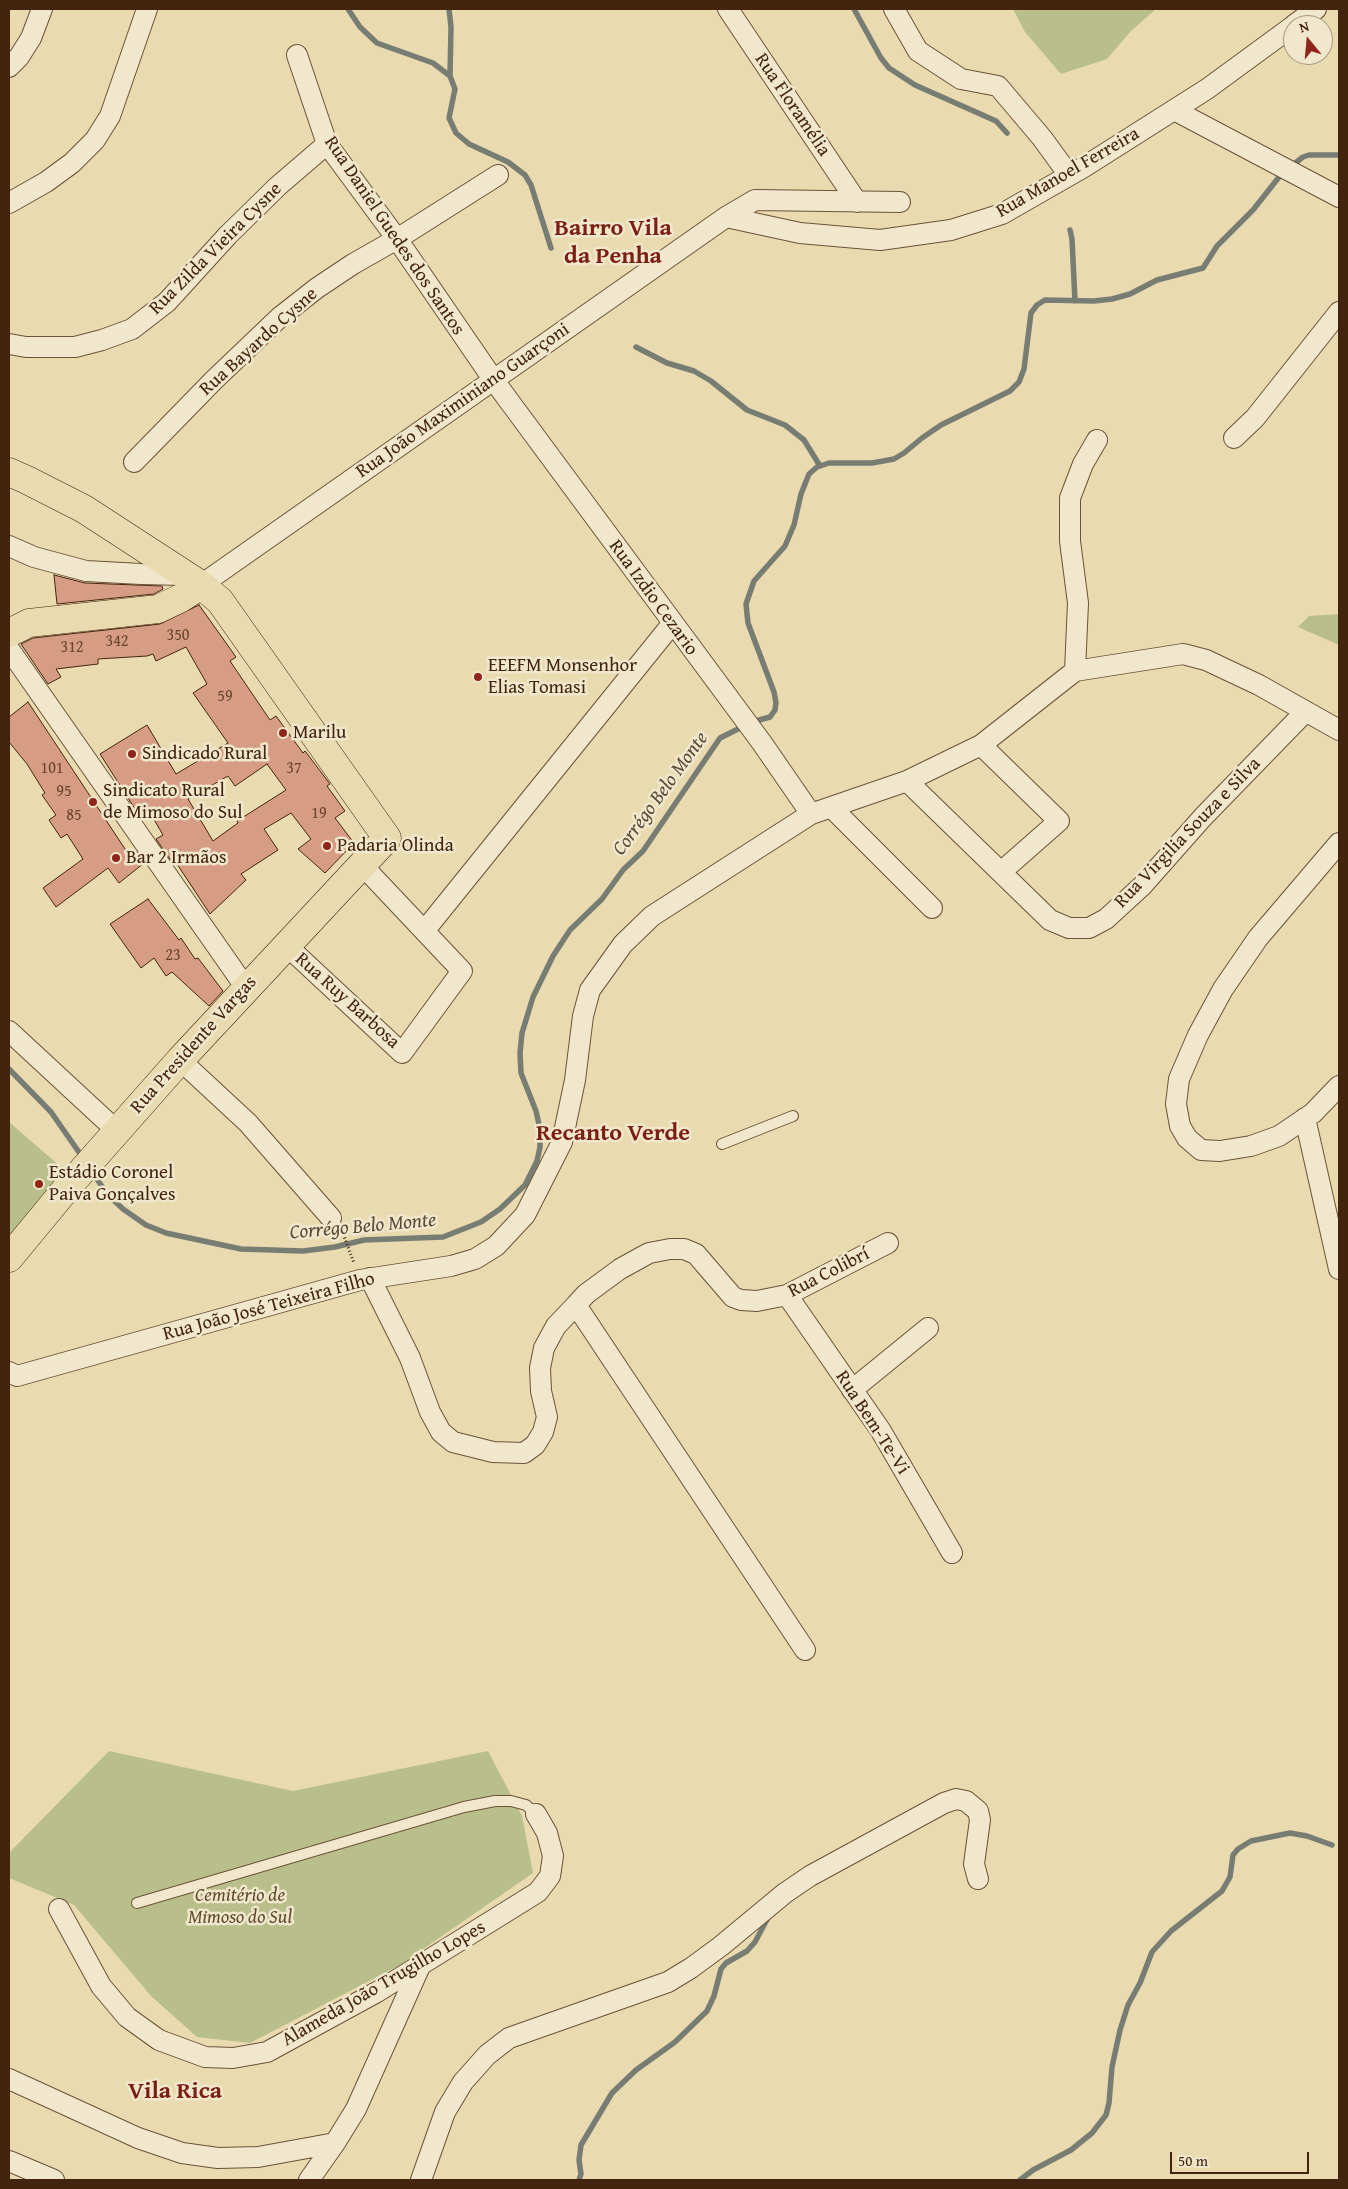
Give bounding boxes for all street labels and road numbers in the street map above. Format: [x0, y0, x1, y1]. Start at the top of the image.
street label: Rua Floramélia [749, 49, 835, 161]
street label: Rua Manoel Ferreira [992, 123, 1144, 223]
street label: Rua Daniel Guedes dos Santos [319, 132, 469, 340]
street label: Rua Zilda Vieira Cysne [145, 178, 287, 320]
street label: Rua Bayardo Cysne [195, 283, 323, 401]
street label: Rua João Maximiniano Guarçoni [352, 318, 574, 484]
street label: Rua Izdio Cezario [603, 536, 703, 660]
street label: Rua Virgilia Souza e Silva [1110, 753, 1266, 913]
street label: Rua Ruy Barbosa [290, 948, 404, 1054]
street label: Rua Presidente Vargas [126, 971, 262, 1119]
street label: Rua Colibrí [785, 1243, 873, 1303]
street label: Rua João José Teixeira Filho [161, 1268, 377, 1346]
street label: Rua Bem-Te-Vi [830, 1367, 914, 1479]
street label: Alameda João Trugilho Lopes [278, 1916, 490, 2052]

